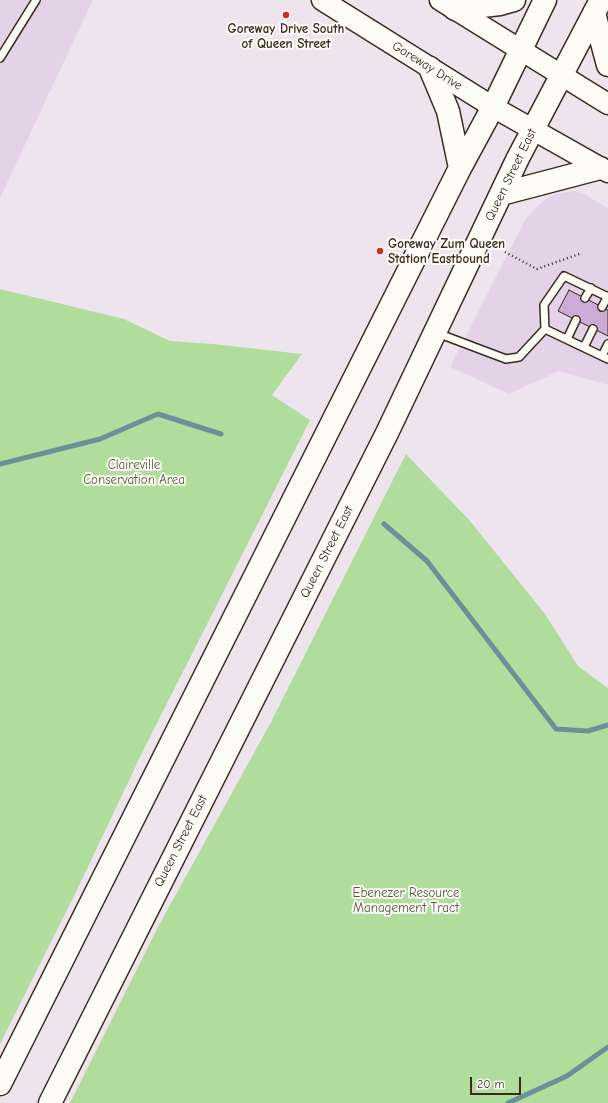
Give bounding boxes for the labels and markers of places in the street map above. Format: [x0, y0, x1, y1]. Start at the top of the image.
marker: Goreway Drive South of Queen Street [281, 10, 291, 20]
place label: Goreway Drive South of Queen Street [228, 21, 344, 52]
place label: Goreway Zum Queen Station Eastbound [388, 236, 505, 267]
marker: Goreway Zum Queen Station Eastbound [375, 246, 385, 256]

